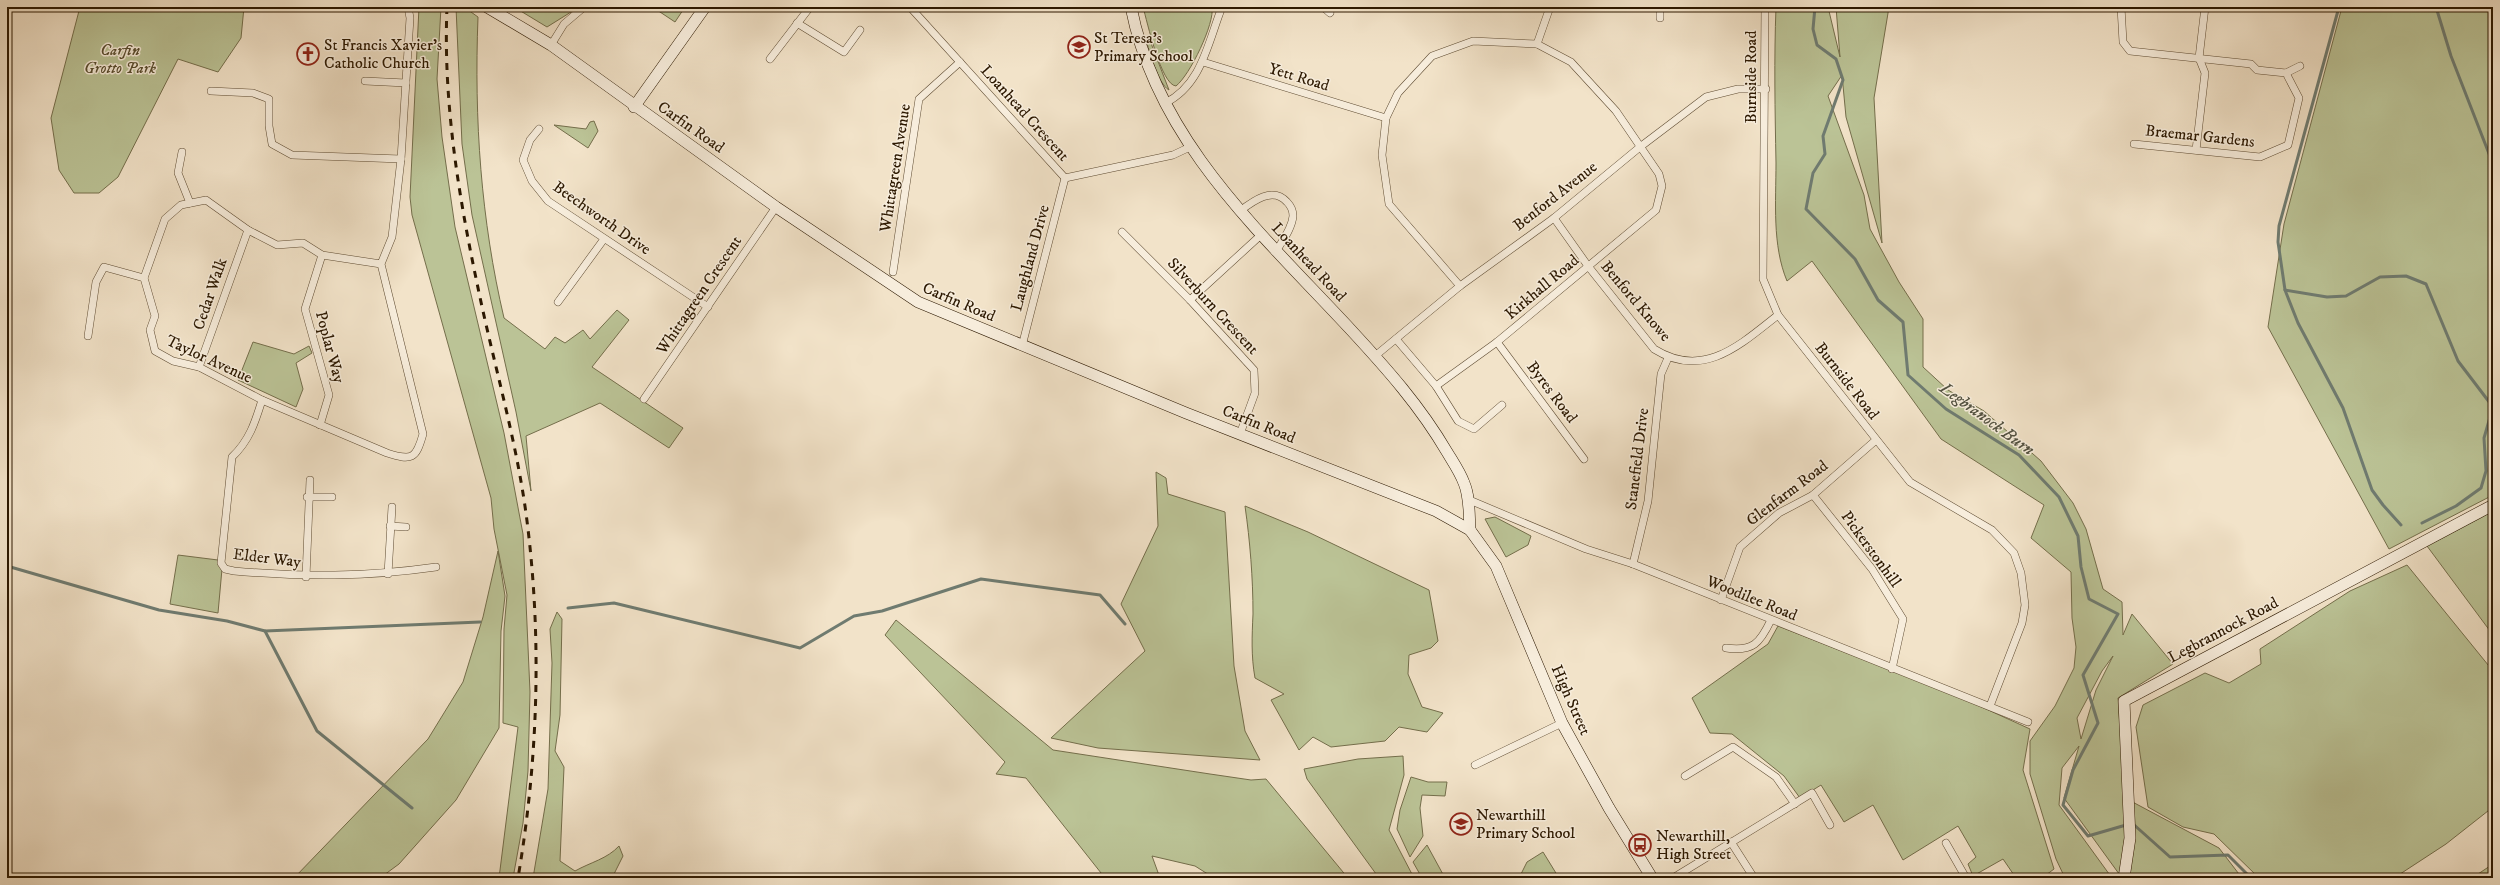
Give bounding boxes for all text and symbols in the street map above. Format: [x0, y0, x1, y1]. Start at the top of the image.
place label: St Teresa's Primary School [1094, 28, 1193, 66]
street label: Burnside Road [1741, 31, 1761, 123]
school or university icon: St Teresa's Primary School [1066, 34, 1092, 60]
place label: St Francis Xavier's Catholic Church [324, 35, 442, 73]
park label: Carfin Grotto Park [84, 40, 156, 78]
church icon: St Francis Xavier's Catholic Church [295, 41, 321, 67]
street label: Yett Road [1266, 58, 1332, 96]
street label: Loanhead Crescent [976, 61, 1074, 165]
street label: Carfin Road [654, 97, 728, 157]
street label: Whittagreen Avenue [875, 102, 915, 235]
street label: Braemar Gardens [2144, 120, 2256, 152]
street label: Benford Avenue [1509, 157, 1601, 235]
street label: Beechworth Drive [549, 177, 655, 259]
street label: Laughland Drive [1006, 202, 1054, 313]
street label: Loanhead Road [1267, 218, 1351, 306]
street label: Whittagreen Crescent [651, 232, 746, 359]
street label: Kirkhall Road [1501, 250, 1583, 324]
street label: Silverburn Crescent [1163, 253, 1263, 359]
street label: Cedar Walk [188, 255, 232, 333]
street label: Benford Knowe [1596, 257, 1676, 346]
street label: Carfin Road [919, 278, 999, 326]
street label: Poplar Way [311, 309, 349, 386]
street label: Taylor Avenue [163, 330, 256, 388]
street label: Burnside Road [1811, 338, 1883, 424]
street label: Byres Road [1522, 357, 1582, 427]
water label: Legbranock Burn [1934, 377, 2039, 461]
street label: Carfin Road [1219, 400, 1299, 448]
street label: Stanefield Drive [1621, 406, 1653, 511]
street label: Glenfarm Road [1742, 456, 1832, 530]
street label: Pickerstonhill [1837, 507, 1905, 591]
street label: Elder Way [232, 544, 302, 572]
street label: Woodilee Road [1703, 570, 1800, 625]
street label: Legbrannock Road [2164, 593, 2282, 667]
street label: High Street [1547, 662, 1595, 738]
place label: Newarthill Primary School [1476, 805, 1575, 843]
school or university icon: Newarthill Primary School [1448, 811, 1474, 837]
place label: Newarthill, High Street [1656, 826, 1731, 864]
bus stop icon: Newarthill, High Street [1627, 832, 1653, 858]

